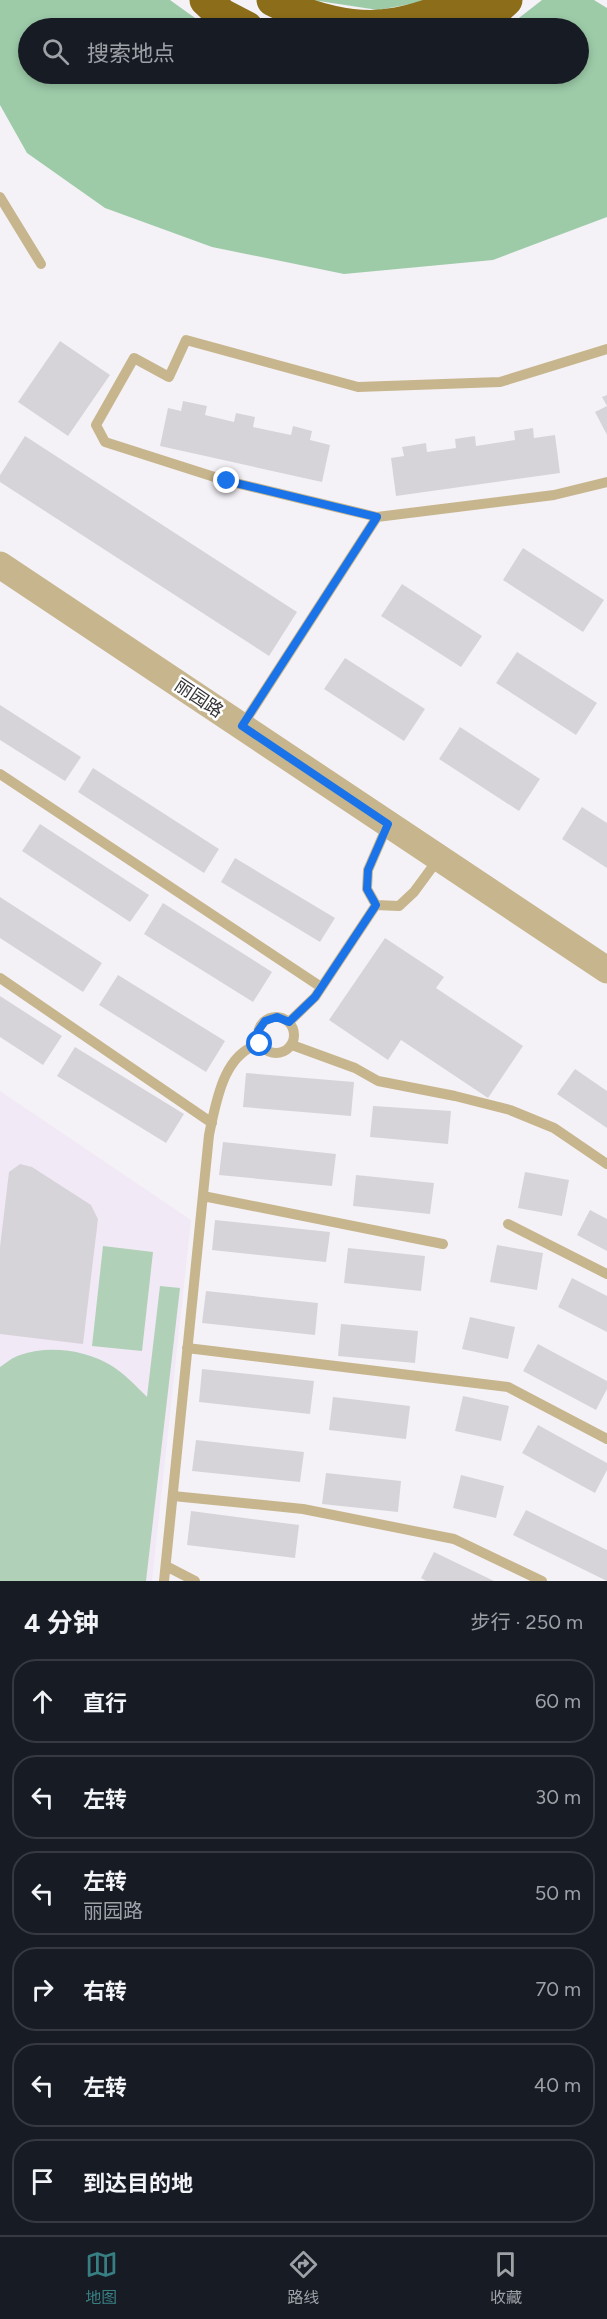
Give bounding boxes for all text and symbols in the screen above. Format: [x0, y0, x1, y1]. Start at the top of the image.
search box [18, 18, 589, 84]
icon: search [39, 35, 72, 68]
text: 搜索地点 [87, 40, 175, 67]
route end [213, 467, 239, 493]
street label: 丽园路 [170, 674, 228, 722]
route start [246, 1030, 272, 1056]
text: 4 分钟 [24, 1607, 99, 1639]
text: 步行 · 250 m [471, 1610, 583, 1634]
icon: ahead [26, 1685, 59, 1718]
text: 60 m [535, 1689, 581, 1713]
text: 直行 [83, 1690, 127, 1717]
icon: left [26, 1781, 59, 1814]
text: 30 m [535, 1785, 581, 1809]
text: 左转 [83, 1786, 127, 1813]
text: 左转 [83, 1868, 127, 1895]
icon: left [26, 1877, 59, 1910]
text: 50 m [535, 1881, 581, 1905]
text: 丽园路 [83, 1899, 143, 1923]
icon: right [26, 1973, 59, 2006]
text: 70 m [535, 1977, 581, 2001]
text: 右转 [83, 1978, 127, 2005]
icon: left [26, 2069, 59, 2102]
text: 40 m [534, 2073, 581, 2097]
text: 左转 [83, 2074, 127, 2101]
icon: arrive [26, 2165, 59, 2198]
text: 到达目的地 [83, 2170, 193, 2197]
tab: 地图 [85, 2248, 118, 2308]
tab: 路线 [287, 2248, 320, 2308]
tab: 收藏 [489, 2248, 522, 2308]

